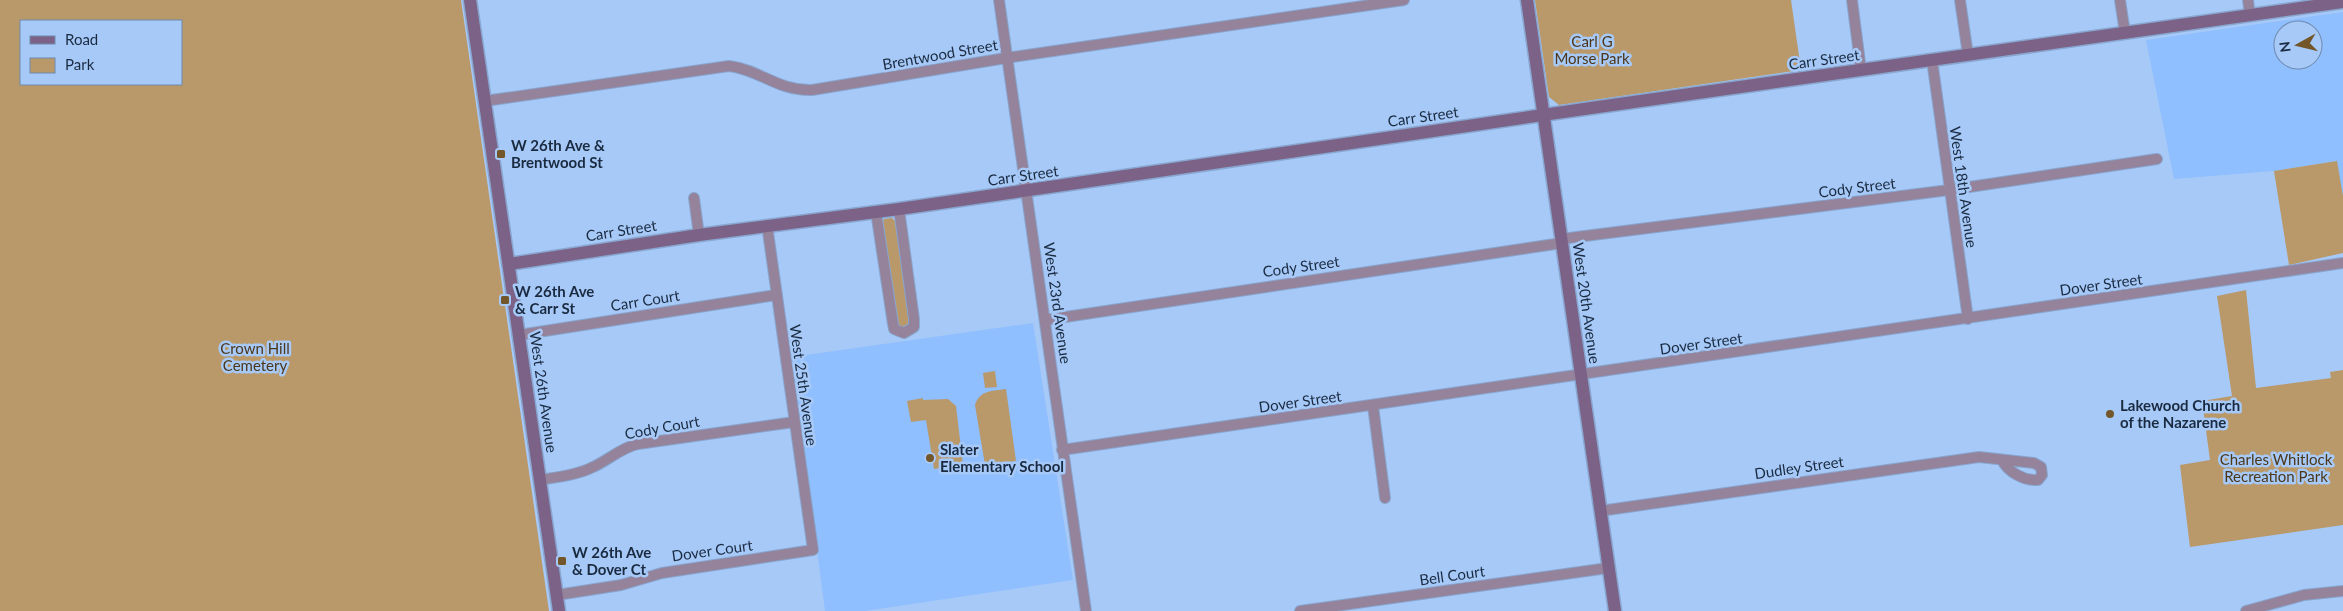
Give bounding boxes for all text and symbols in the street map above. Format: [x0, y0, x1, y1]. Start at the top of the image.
legend [20, 20, 182, 85]
north arrow [2273, 20, 2323, 70]
text: Road [65, 30, 98, 48]
park label: Carl G Morse Park [1554, 32, 1630, 67]
street label: Brentwood Street [881, 35, 1000, 73]
text: N [2275, 40, 2294, 53]
street label: Carr Street [1787, 45, 1861, 73]
text: Park [65, 55, 95, 73]
street label: Carr Street [1386, 102, 1460, 130]
street label: West 18th Avenue [1947, 125, 1981, 249]
place label: W 26th Ave & Brentwood St [511, 136, 605, 171]
marker: W 26th Ave & Brentwood St [495, 148, 507, 160]
street label: Carr Street [986, 161, 1060, 189]
street label: Cody Street [1817, 173, 1897, 201]
street label: Carr Street [584, 215, 658, 244]
street label: West 23rd Avenue [1041, 241, 1075, 365]
street label: West 20th Avenue [1570, 241, 1604, 365]
street label: Cody Street [1261, 252, 1341, 280]
street label: Dover Street [2058, 269, 2144, 299]
place label: W 26th Ave & Carr St [515, 282, 594, 317]
street label: Carr Court [609, 286, 681, 314]
marker: W 26th Ave & Carr St [499, 294, 511, 306]
street label: West 25th Avenue [787, 323, 821, 447]
street label: Dover Street [1658, 328, 1744, 358]
street label: West 26th Avenue [527, 330, 561, 454]
park label: Crown Hill Cemetery [220, 339, 290, 374]
street label: Dover Street [1257, 386, 1343, 416]
place label: Lakewood Church of the Nazarene [2120, 396, 2240, 431]
marker: Lakewood Church of the Nazarene [2104, 408, 2116, 420]
street label: Cody Court [623, 411, 701, 442]
place label: Slater Elementary School [940, 440, 1064, 475]
park label: Charles Whitlock Recreation Park [2220, 450, 2333, 485]
marker: Slater Elementary School [924, 452, 936, 464]
street label: Dudley Street [1753, 452, 1845, 482]
street label: Dover Court [670, 535, 754, 565]
place label: W 26th Ave & Dover Ct [572, 543, 651, 578]
marker: W 26th Ave & Dover Ct [556, 555, 568, 567]
street label: Bell Court [1418, 561, 1487, 589]

